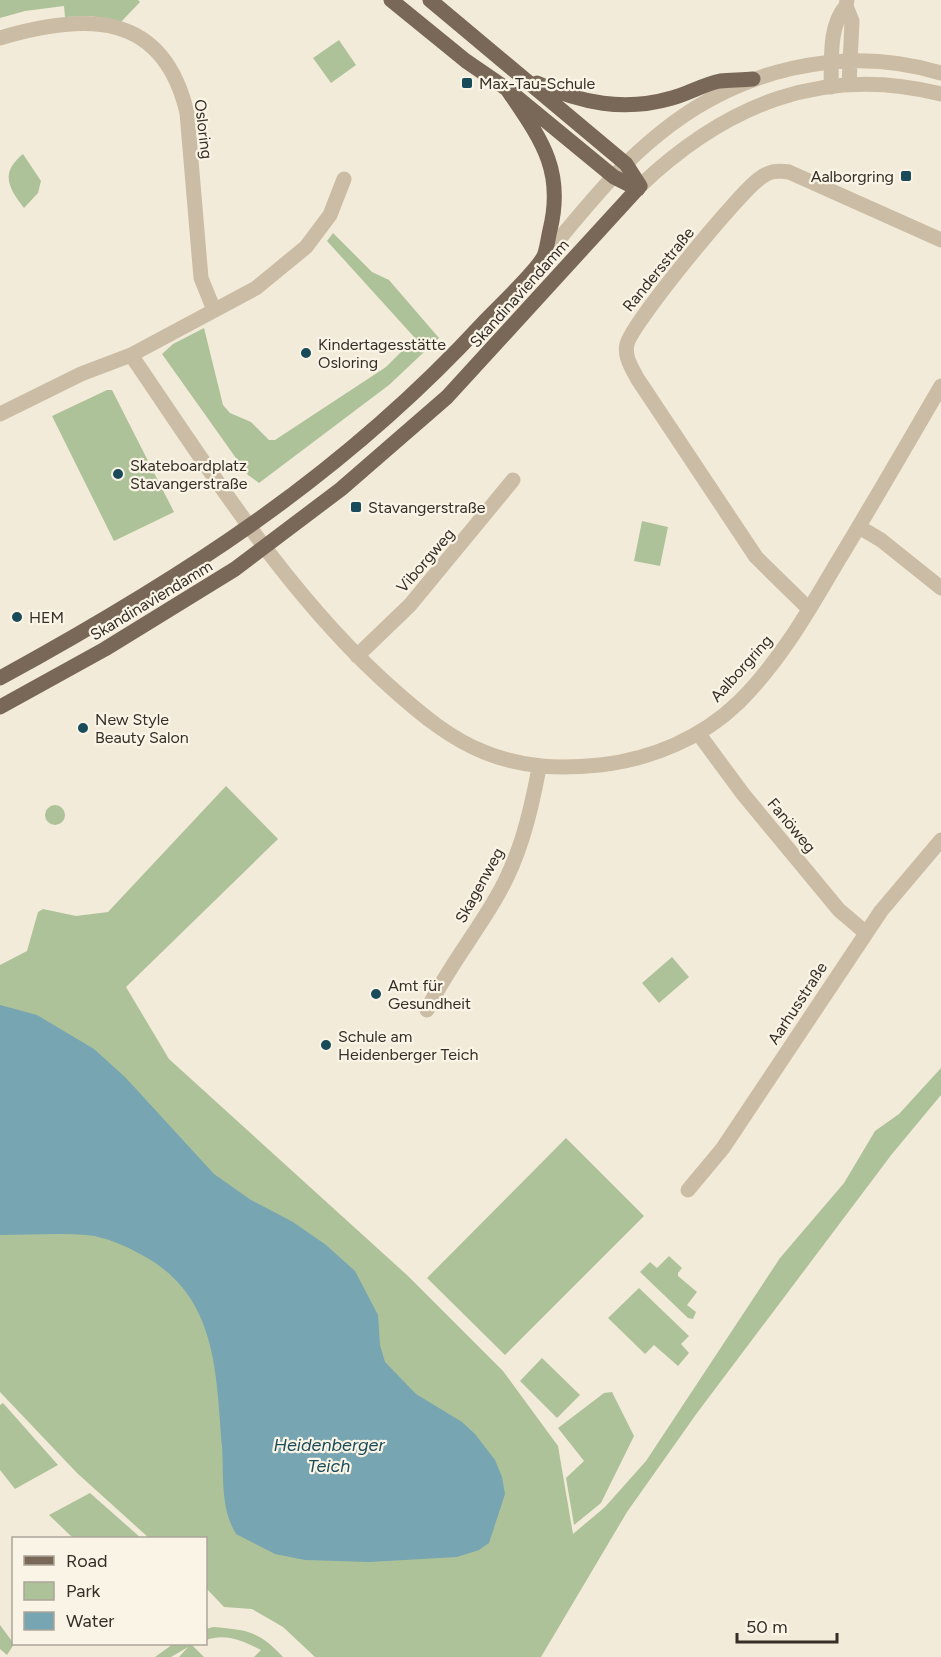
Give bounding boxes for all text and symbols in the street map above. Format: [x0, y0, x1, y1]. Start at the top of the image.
place label: Max-Tau-Schule [479, 74, 595, 93]
marker: Max-Tau-Schule [460, 76, 474, 90]
street label: Osloring [190, 98, 217, 160]
place label: Aalborgring [811, 167, 894, 186]
marker: Aalborgring [899, 169, 913, 183]
street label: Randersstraße [619, 223, 698, 315]
street label: Skandinaviendamm [466, 235, 573, 351]
place label: Kindertagesstätte Osloring [318, 335, 446, 372]
marker: Kindertagesstätte Osloring [299, 346, 313, 360]
place label: Skateboardplatz Stavangerstraße [130, 456, 248, 493]
marker: Skateboardplatz Stavangerstraße [111, 467, 125, 481]
place label: Stavangerstraße [368, 498, 486, 517]
marker: Stavangerstraße [349, 500, 363, 514]
street label: Viborgweg [392, 524, 458, 596]
street label: Skandinaviendamm [87, 556, 216, 644]
place label: HEM [29, 608, 64, 627]
marker: HEM [10, 610, 24, 624]
street label: Aalborgring [706, 631, 776, 706]
place label: New Style Beauty Salon [95, 710, 189, 747]
marker: New Style Beauty Salon [76, 721, 90, 735]
street label: Fanöweg [763, 794, 820, 856]
street label: Skagenweg [451, 844, 508, 926]
street label: Aarhusstraße [764, 958, 831, 1048]
place label: Amt für Gesundheit [388, 976, 471, 1013]
marker: Amt für Gesundheit [369, 987, 383, 1001]
place label: Schule am Heidenberger Teich [338, 1027, 478, 1064]
marker: Schule am Heidenberger Teich [319, 1038, 333, 1052]
water label: Heidenberger Teich [273, 1434, 385, 1477]
legend [12, 1537, 207, 1645]
text: Road [66, 1550, 107, 1572]
text: Park [66, 1580, 101, 1602]
scale bar [737, 1606, 838, 1644]
text: Water [66, 1610, 114, 1632]
text: 50 m [746, 1616, 788, 1638]

